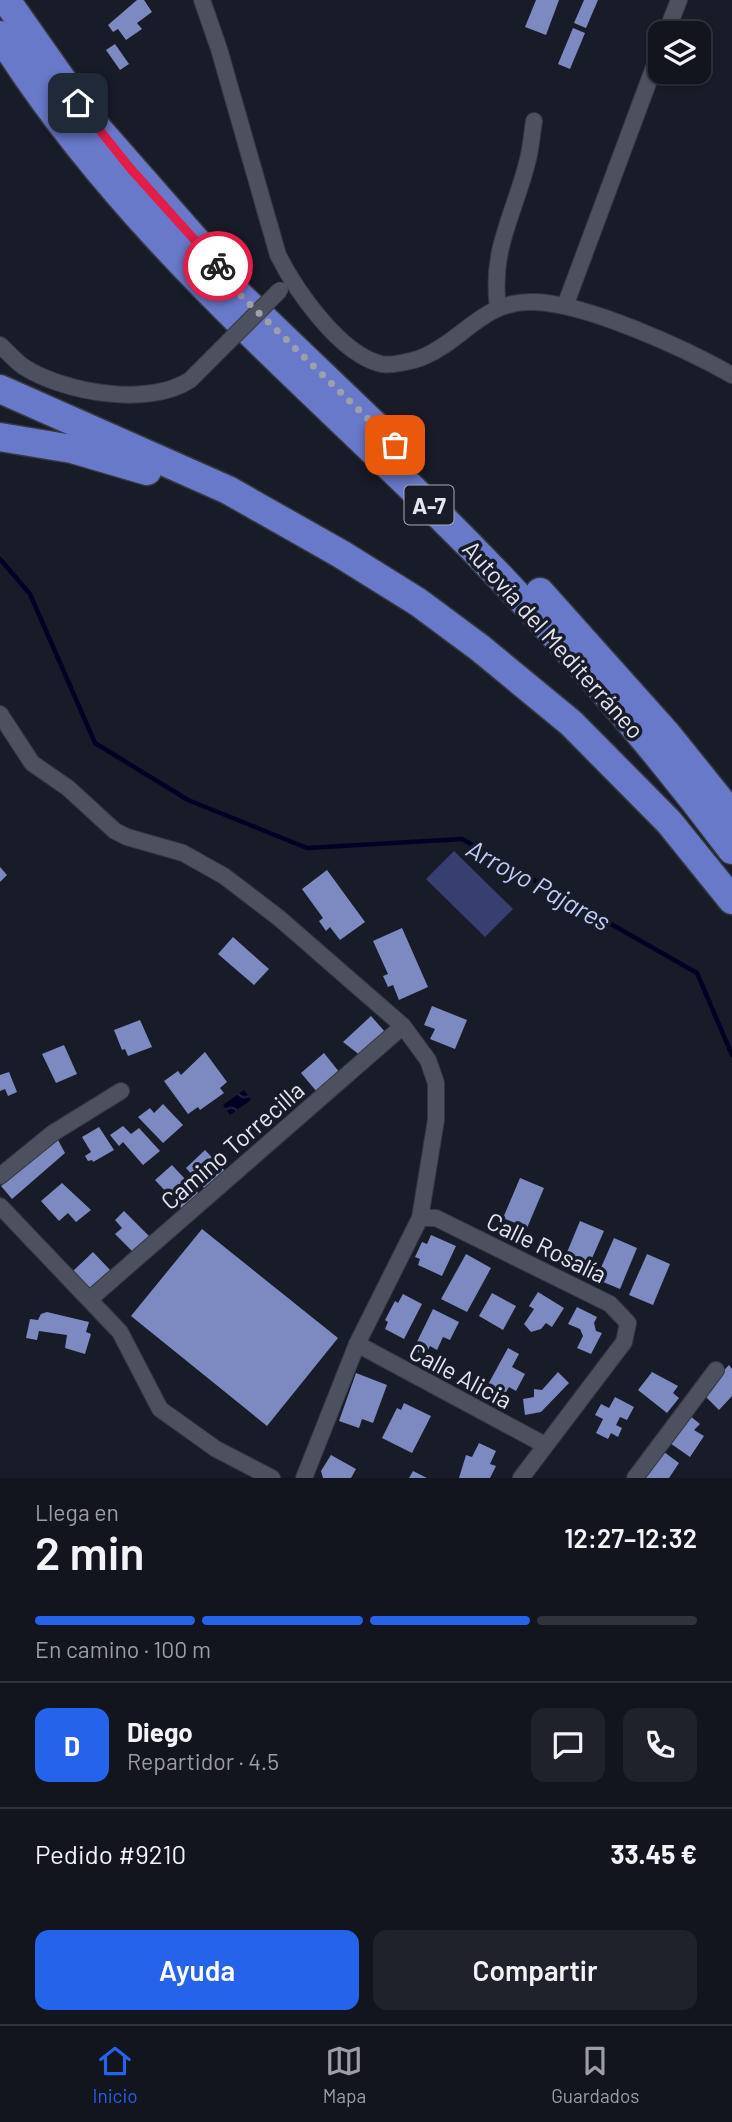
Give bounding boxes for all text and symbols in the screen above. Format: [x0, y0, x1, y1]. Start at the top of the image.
map controls [648, 21, 711, 84]
button: layers [648, 21, 711, 84]
pin [48, 73, 108, 133]
icon: home [59, 84, 97, 122]
courier [183, 231, 253, 301]
icon: bike [199, 247, 237, 285]
pin [365, 415, 425, 475]
icon: bag [376, 426, 414, 464]
road number: A-7 [404, 485, 453, 524]
street label: Autovía del Mediterráneo [457, 534, 651, 744]
water label: Arroyo Pajares [462, 832, 616, 936]
street label: Camino Torrecilla [154, 1075, 310, 1215]
street label: Calle Rosalía [482, 1206, 612, 1288]
street label: Calle Alicia [405, 1336, 517, 1414]
text: Llega en [35, 1498, 119, 1526]
text: 12:27–12:32 [564, 1522, 697, 1553]
text: 2 min [35, 1524, 144, 1579]
text: En camino · 100 m [35, 1635, 211, 1663]
button: chat [531, 1708, 605, 1782]
button: phone [623, 1708, 697, 1782]
text: Diego [127, 1716, 193, 1747]
text: D [64, 1730, 80, 1761]
text: Repartidor · 4.5 [127, 1747, 279, 1775]
text: Pedido #9210 [35, 1838, 186, 1869]
text: 33.45 € [610, 1838, 697, 1869]
button: Ayuda [35, 1930, 359, 2010]
button: Compartir [373, 1930, 697, 2010]
tab: Inicio [93, 2042, 138, 2107]
tab: Mapa [323, 2042, 366, 2107]
tab: Guardados [551, 2042, 639, 2107]

